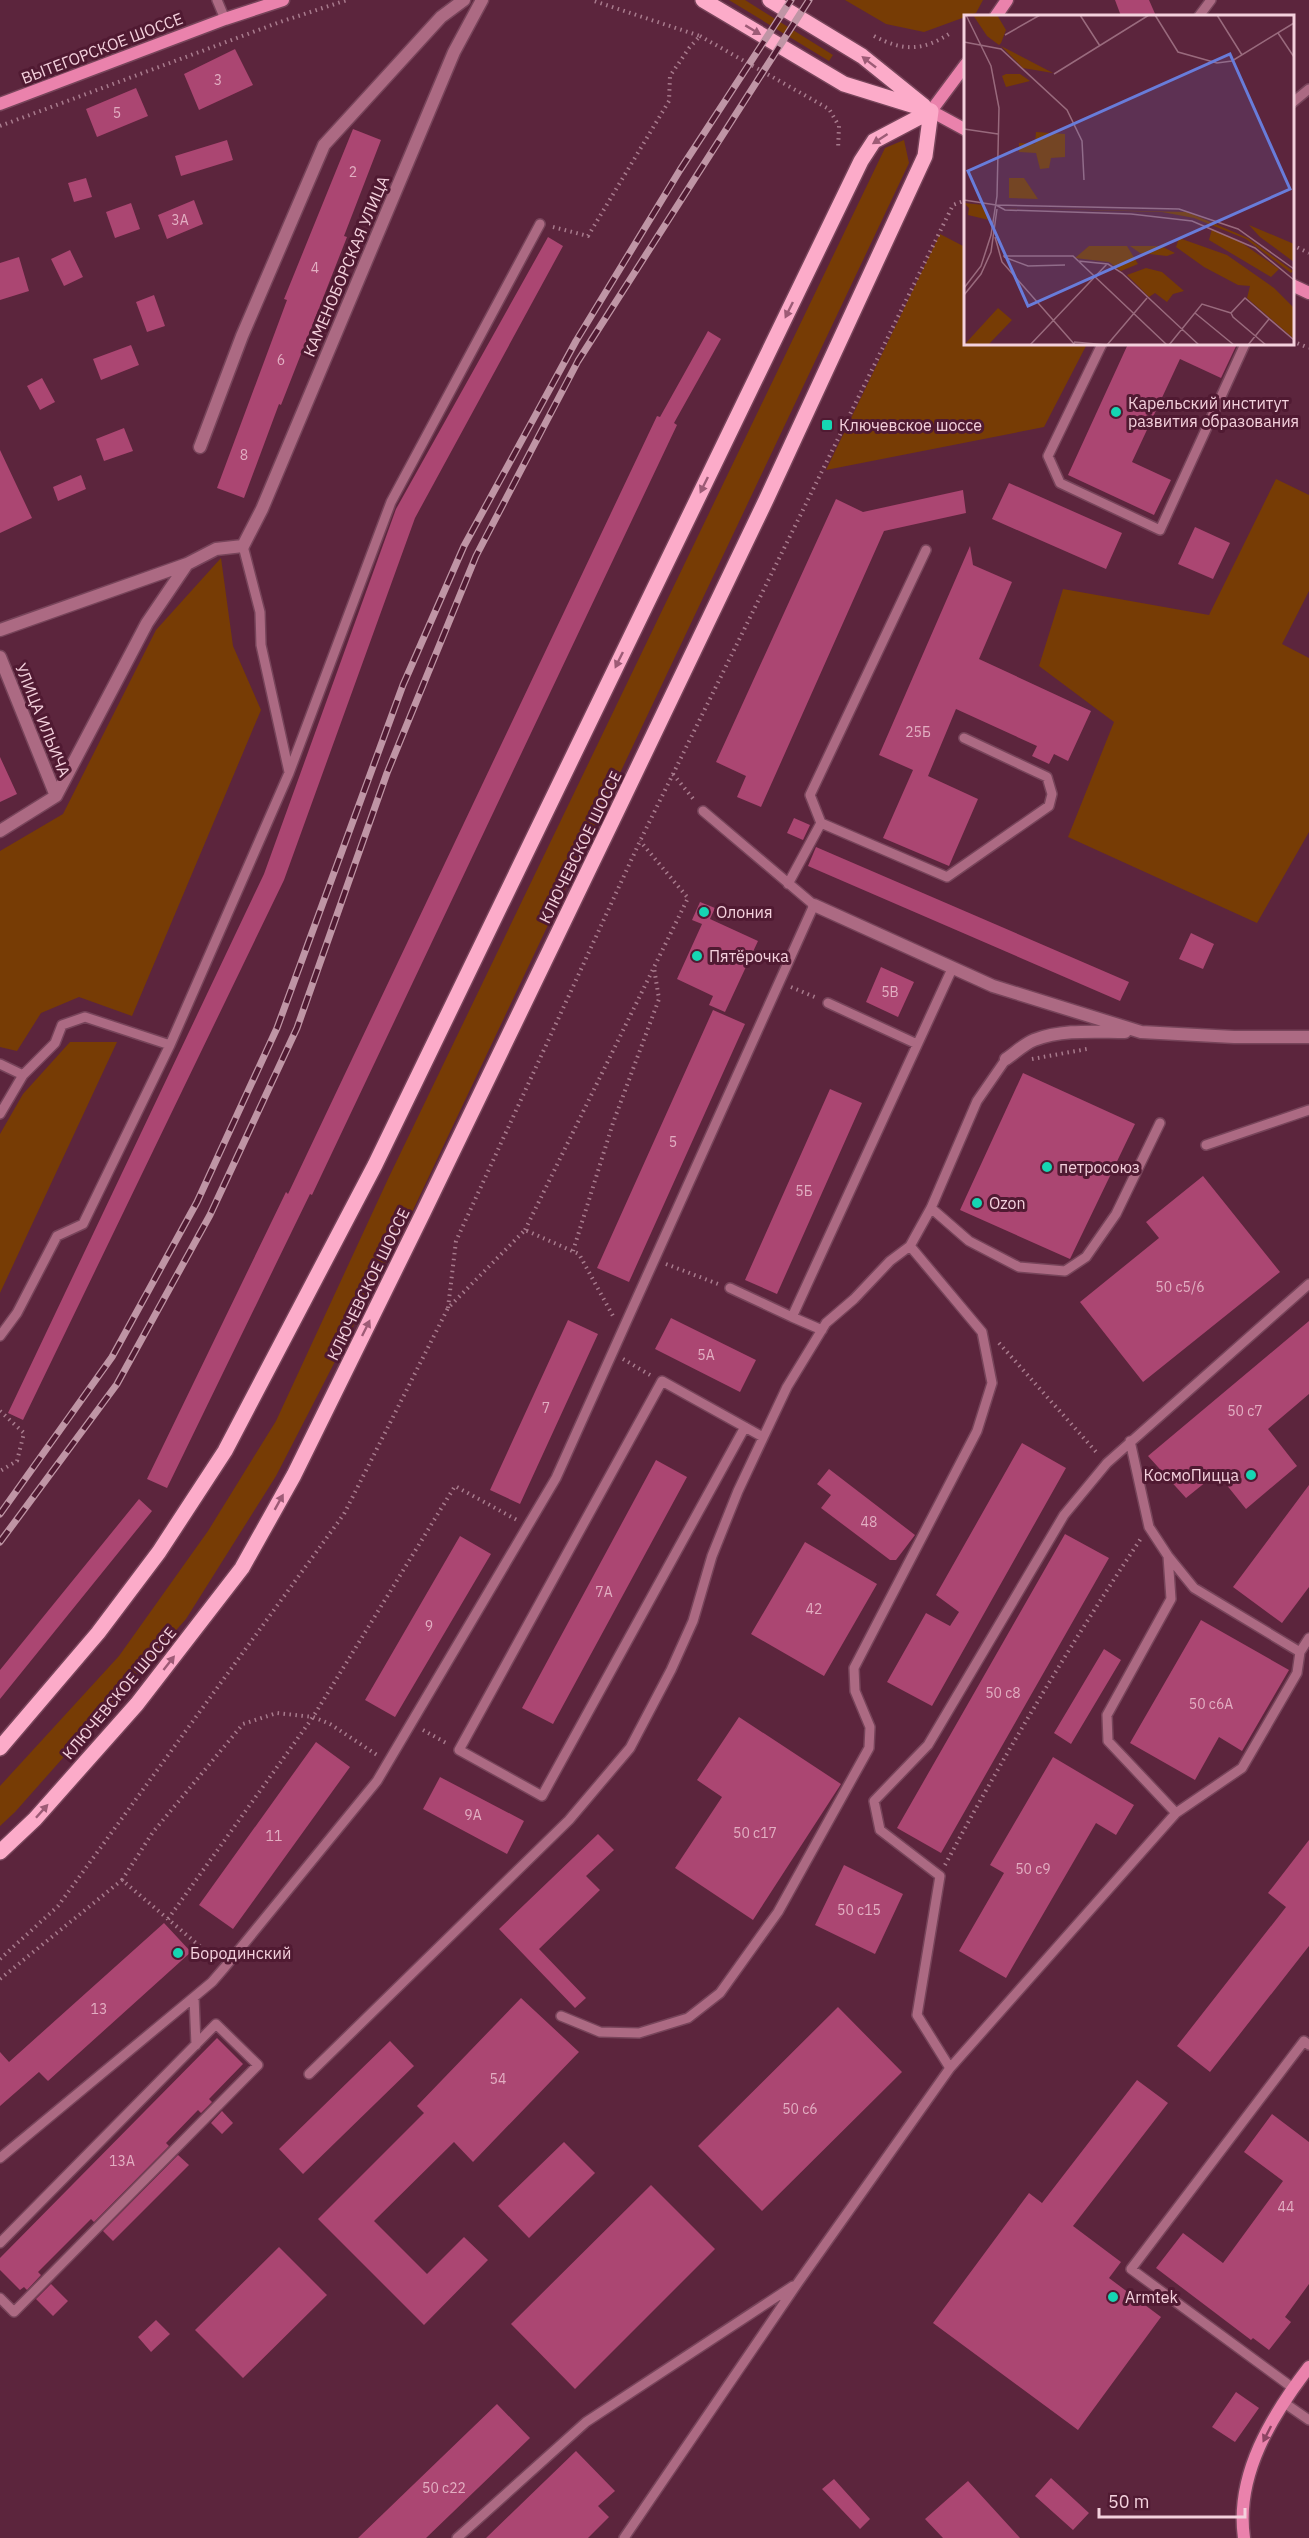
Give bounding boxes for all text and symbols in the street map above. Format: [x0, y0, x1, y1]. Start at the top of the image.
street label: ВЫТЕГОРСКОЕ ШОССЕ [18, 8, 186, 88]
inset map [964, 15, 1294, 345]
one-way arrow [745, 25, 762, 35]
one-way arrow [862, 56, 877, 68]
house number: 3 [214, 71, 222, 89]
house number: 5 [113, 104, 121, 122]
one-way arrow [873, 133, 889, 145]
house number: 2 [349, 163, 357, 181]
street label: КАМЕНОБОРСКАЯ УЛИЦА [299, 172, 393, 360]
house number: 3А [171, 211, 189, 229]
house number: 4 [311, 259, 319, 277]
one-way arrow [785, 301, 794, 318]
house number: 6 [277, 351, 285, 369]
place label: Карельский институт развития образования [1128, 393, 1299, 431]
marker: Карельский институт развития образования [1109, 405, 1123, 419]
place label: Ключевское шоссе [839, 415, 982, 435]
marker: Ключевское шоссе [820, 418, 834, 432]
house number: 8 [240, 446, 248, 464]
one-way arrow [700, 476, 710, 494]
one-way arrow [615, 652, 624, 669]
street label: УЛИЦА ИЛЬИЧА [11, 660, 75, 780]
house number: 25Б [905, 723, 931, 741]
street label: КЛЮЧЕВСКОЕ ШОССЕ [534, 768, 626, 926]
place label: Олония [716, 902, 773, 922]
marker: Олония [697, 905, 711, 919]
place label: Пятёрочка [709, 946, 789, 966]
marker: Пятёрочка [690, 949, 704, 963]
house number: 5В [881, 983, 899, 1001]
house number: 5 [669, 1133, 677, 1151]
place label: петросоюз [1059, 1157, 1140, 1177]
marker: петросоюз [1040, 1160, 1054, 1174]
house number: 5Б [795, 1182, 813, 1200]
place label: Ozon [989, 1193, 1026, 1213]
marker: Ozon [970, 1196, 984, 1210]
street label: КЛЮЧЕВСКОЕ ШОССЕ [322, 1205, 414, 1363]
house number: 50 с5/6 [1155, 1278, 1205, 1296]
one-way arrow [362, 1320, 371, 1337]
house number: 5А [697, 1346, 715, 1364]
house number: 7 [542, 1399, 550, 1417]
house number: 50 с7 [1227, 1402, 1263, 1420]
place label: КосмоПицца [1143, 1465, 1239, 1485]
marker: КосмоПицца [1244, 1468, 1258, 1482]
one-way arrow [273, 1494, 284, 1510]
house number: 48 [861, 1513, 877, 1531]
house number: 7А [595, 1583, 613, 1601]
house number: 42 [806, 1600, 822, 1618]
house number: 9 [425, 1617, 433, 1635]
street label: КЛЮЧЕВСКОЕ ШОССЕ [58, 1623, 180, 1763]
one-way arrow [163, 1655, 175, 1671]
house number: 50 с8 [985, 1684, 1021, 1702]
house number: 50 с6А [1189, 1695, 1233, 1713]
one-way arrow [35, 1804, 48, 1819]
house number: 9А [464, 1806, 482, 1824]
house number: 50 с17 [733, 1824, 777, 1842]
house number: 11 [266, 1827, 282, 1845]
house number: 50 с9 [1015, 1860, 1051, 1878]
house number: 50 с15 [837, 1901, 881, 1919]
place label: Бородинский [190, 1943, 291, 1963]
marker: Бородинский [171, 1946, 185, 1960]
house number: 13 [91, 2000, 107, 2018]
house number: 54 [490, 2070, 506, 2088]
house number: 50 с6 [782, 2100, 818, 2118]
house number: 13А [109, 2152, 135, 2170]
house number: 44 [1278, 2198, 1294, 2216]
place label: Armtek [1125, 2287, 1178, 2307]
marker: Armtek [1106, 2290, 1120, 2304]
one-way arrow [1262, 2425, 1272, 2443]
house number: 50 с22 [422, 2479, 466, 2497]
scale bar [1099, 2481, 1244, 2519]
text: 50 m [1108, 2490, 1150, 2513]

